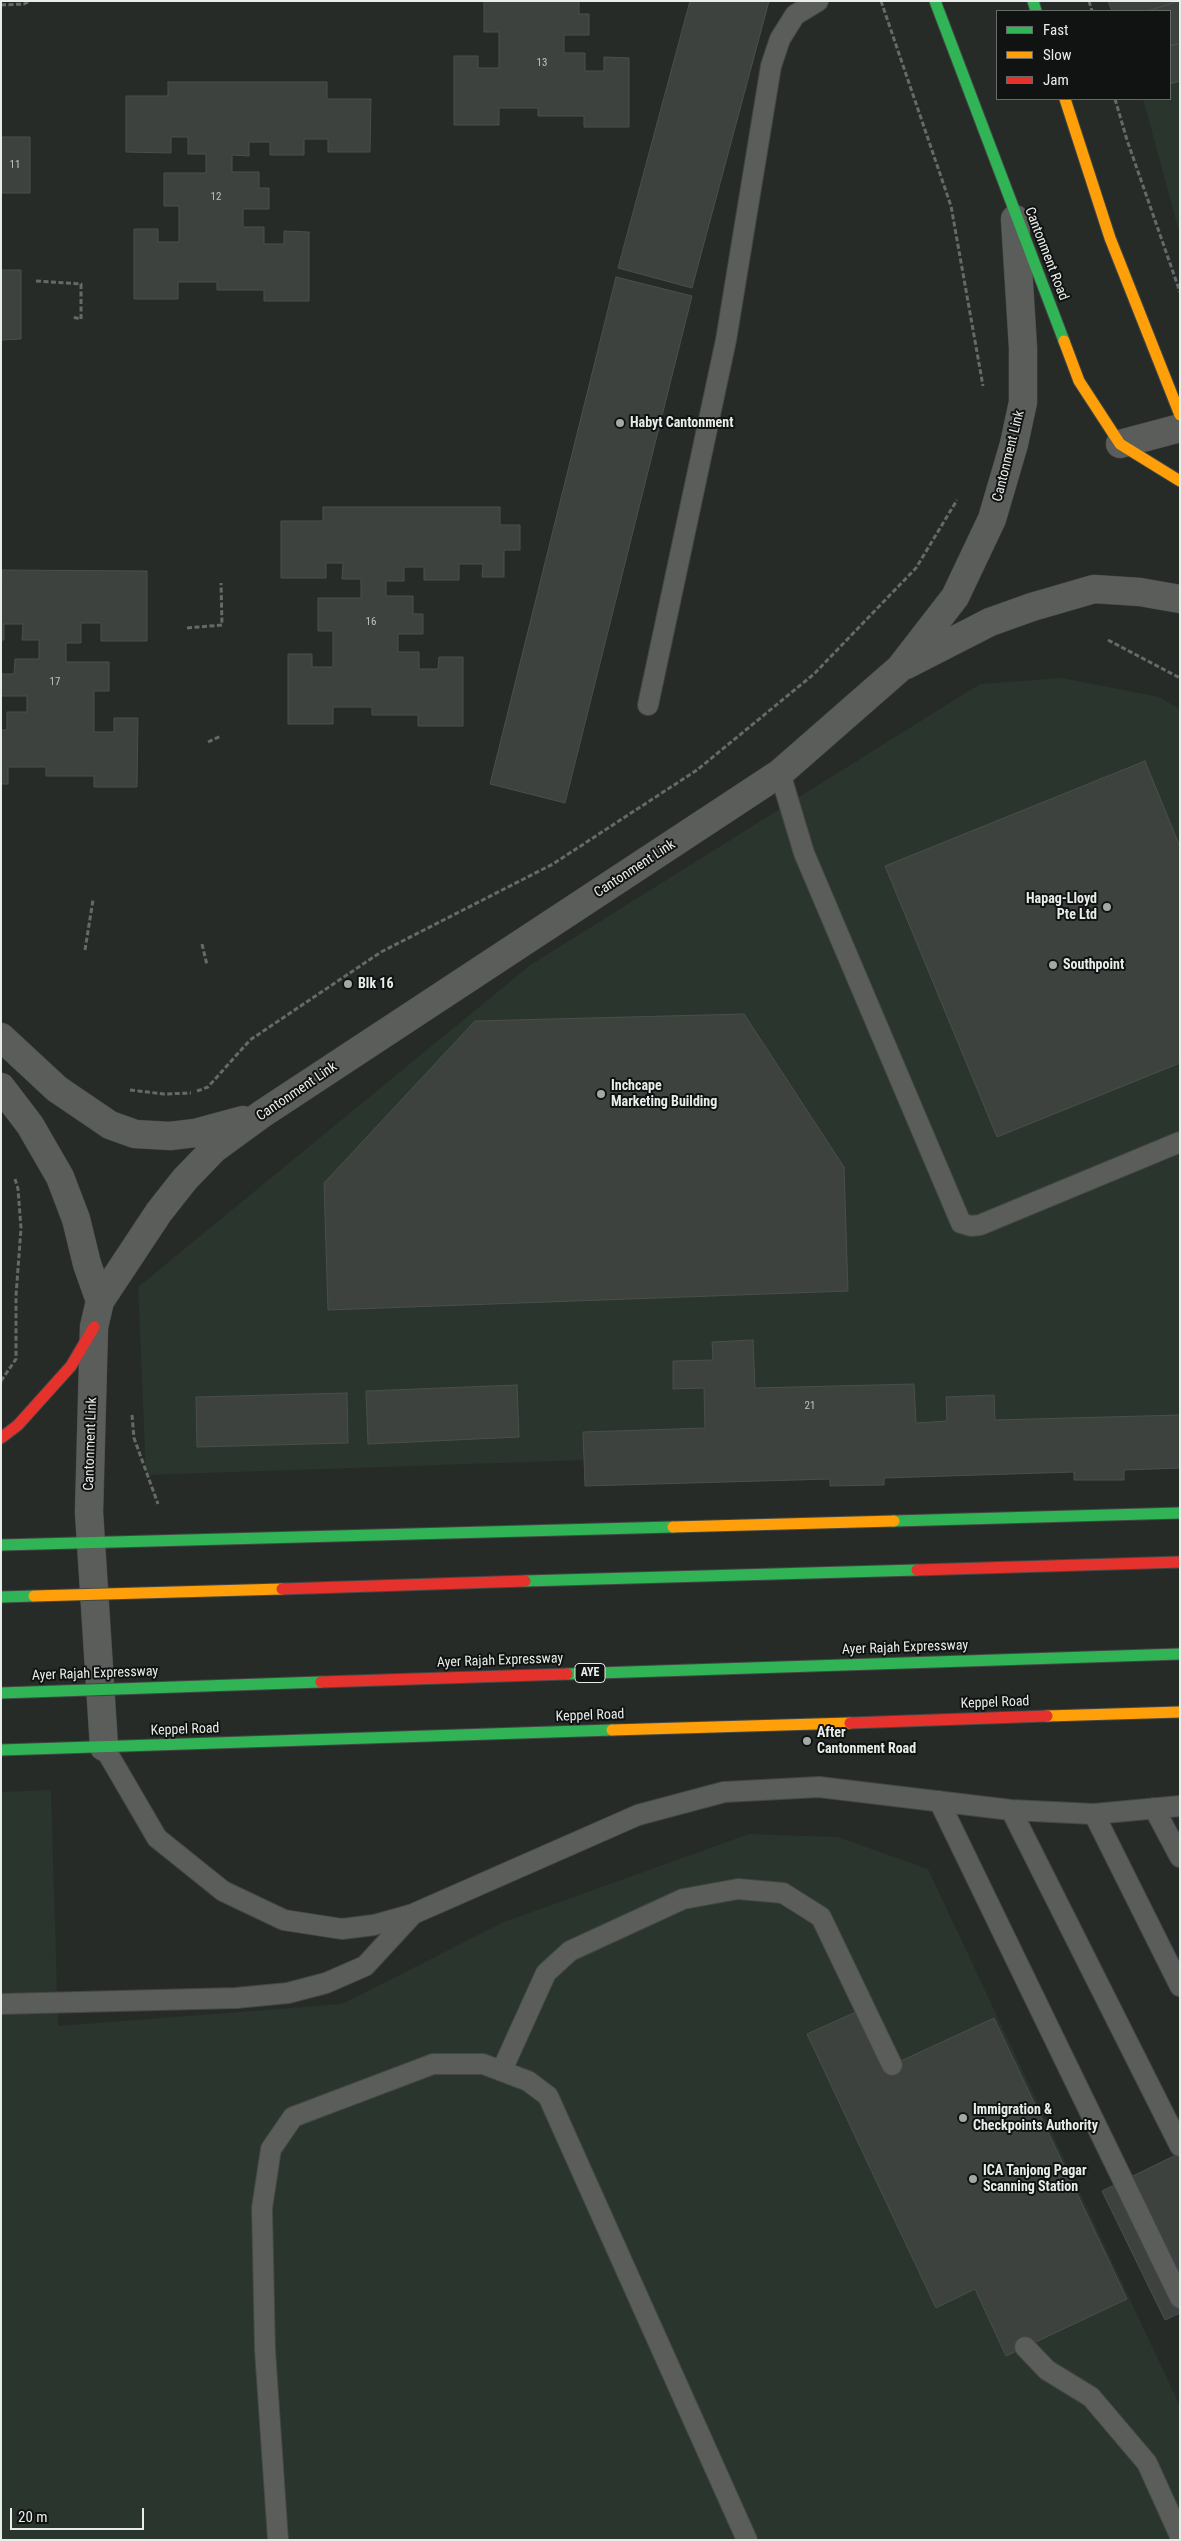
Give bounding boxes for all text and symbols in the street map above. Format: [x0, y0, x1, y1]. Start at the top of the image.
legend [996, 10, 1171, 100]
text: Fast [1043, 21, 1068, 39]
text: Slow [1043, 46, 1072, 64]
house number: 13 [537, 56, 547, 70]
text: Jam [1043, 71, 1069, 89]
house number: 11 [10, 158, 20, 172]
house number: 12 [211, 190, 221, 204]
street label: Cantonment Road [1020, 205, 1072, 303]
street label: Cantonment Link [990, 409, 1028, 503]
place label: Habyt Cantonment [630, 415, 733, 431]
marker: Habyt Cantonment [614, 417, 626, 429]
house number: 16 [366, 615, 376, 629]
house number: 17 [50, 675, 60, 689]
street label: Cantonment Link [591, 837, 679, 901]
place label: Hapag-Lloyd Pte Ltd [1026, 891, 1097, 924]
marker: Hapag-Lloyd Pte Ltd [1101, 901, 1113, 913]
place label: Southpoint [1063, 957, 1124, 973]
marker: Southpoint [1047, 959, 1059, 971]
place label: Blk 16 [358, 976, 393, 992]
marker: Blk 16 [342, 978, 354, 990]
street label: Cantonment Link [254, 1059, 340, 1125]
place label: Inchcape Marketing Building [611, 1078, 717, 1110]
marker: Inchcape Marketing Building [595, 1088, 607, 1100]
street label: Cantonment Link [81, 1397, 101, 1491]
house number: 21 [805, 1399, 815, 1413]
street label: Ayer Rajah Expressway [842, 1637, 968, 1659]
street label: Ayer Rajah Expressway [437, 1650, 563, 1672]
street label: Ayer Rajah Expressway [32, 1663, 158, 1685]
road number: AYE [575, 1664, 605, 1682]
street label: Keppel Road [960, 1693, 1030, 1713]
street label: Keppel Road [555, 1706, 625, 1726]
street label: Keppel Road [150, 1720, 220, 1740]
place label: After Cantonment Road [817, 1725, 916, 1758]
marker: After Cantonment Road [801, 1735, 813, 1747]
place label: Immigration & Checkpoints Authority [973, 2102, 1098, 2134]
marker: Immigration & Checkpoints Authority [957, 2112, 969, 2124]
place label: ICA Tanjong Pagar Scanning Station [983, 2163, 1087, 2196]
marker: ICA Tanjong Pagar Scanning Station [967, 2173, 979, 2185]
scale bar [12, 2498, 146, 2530]
text: 20 m [18, 2508, 48, 2526]

